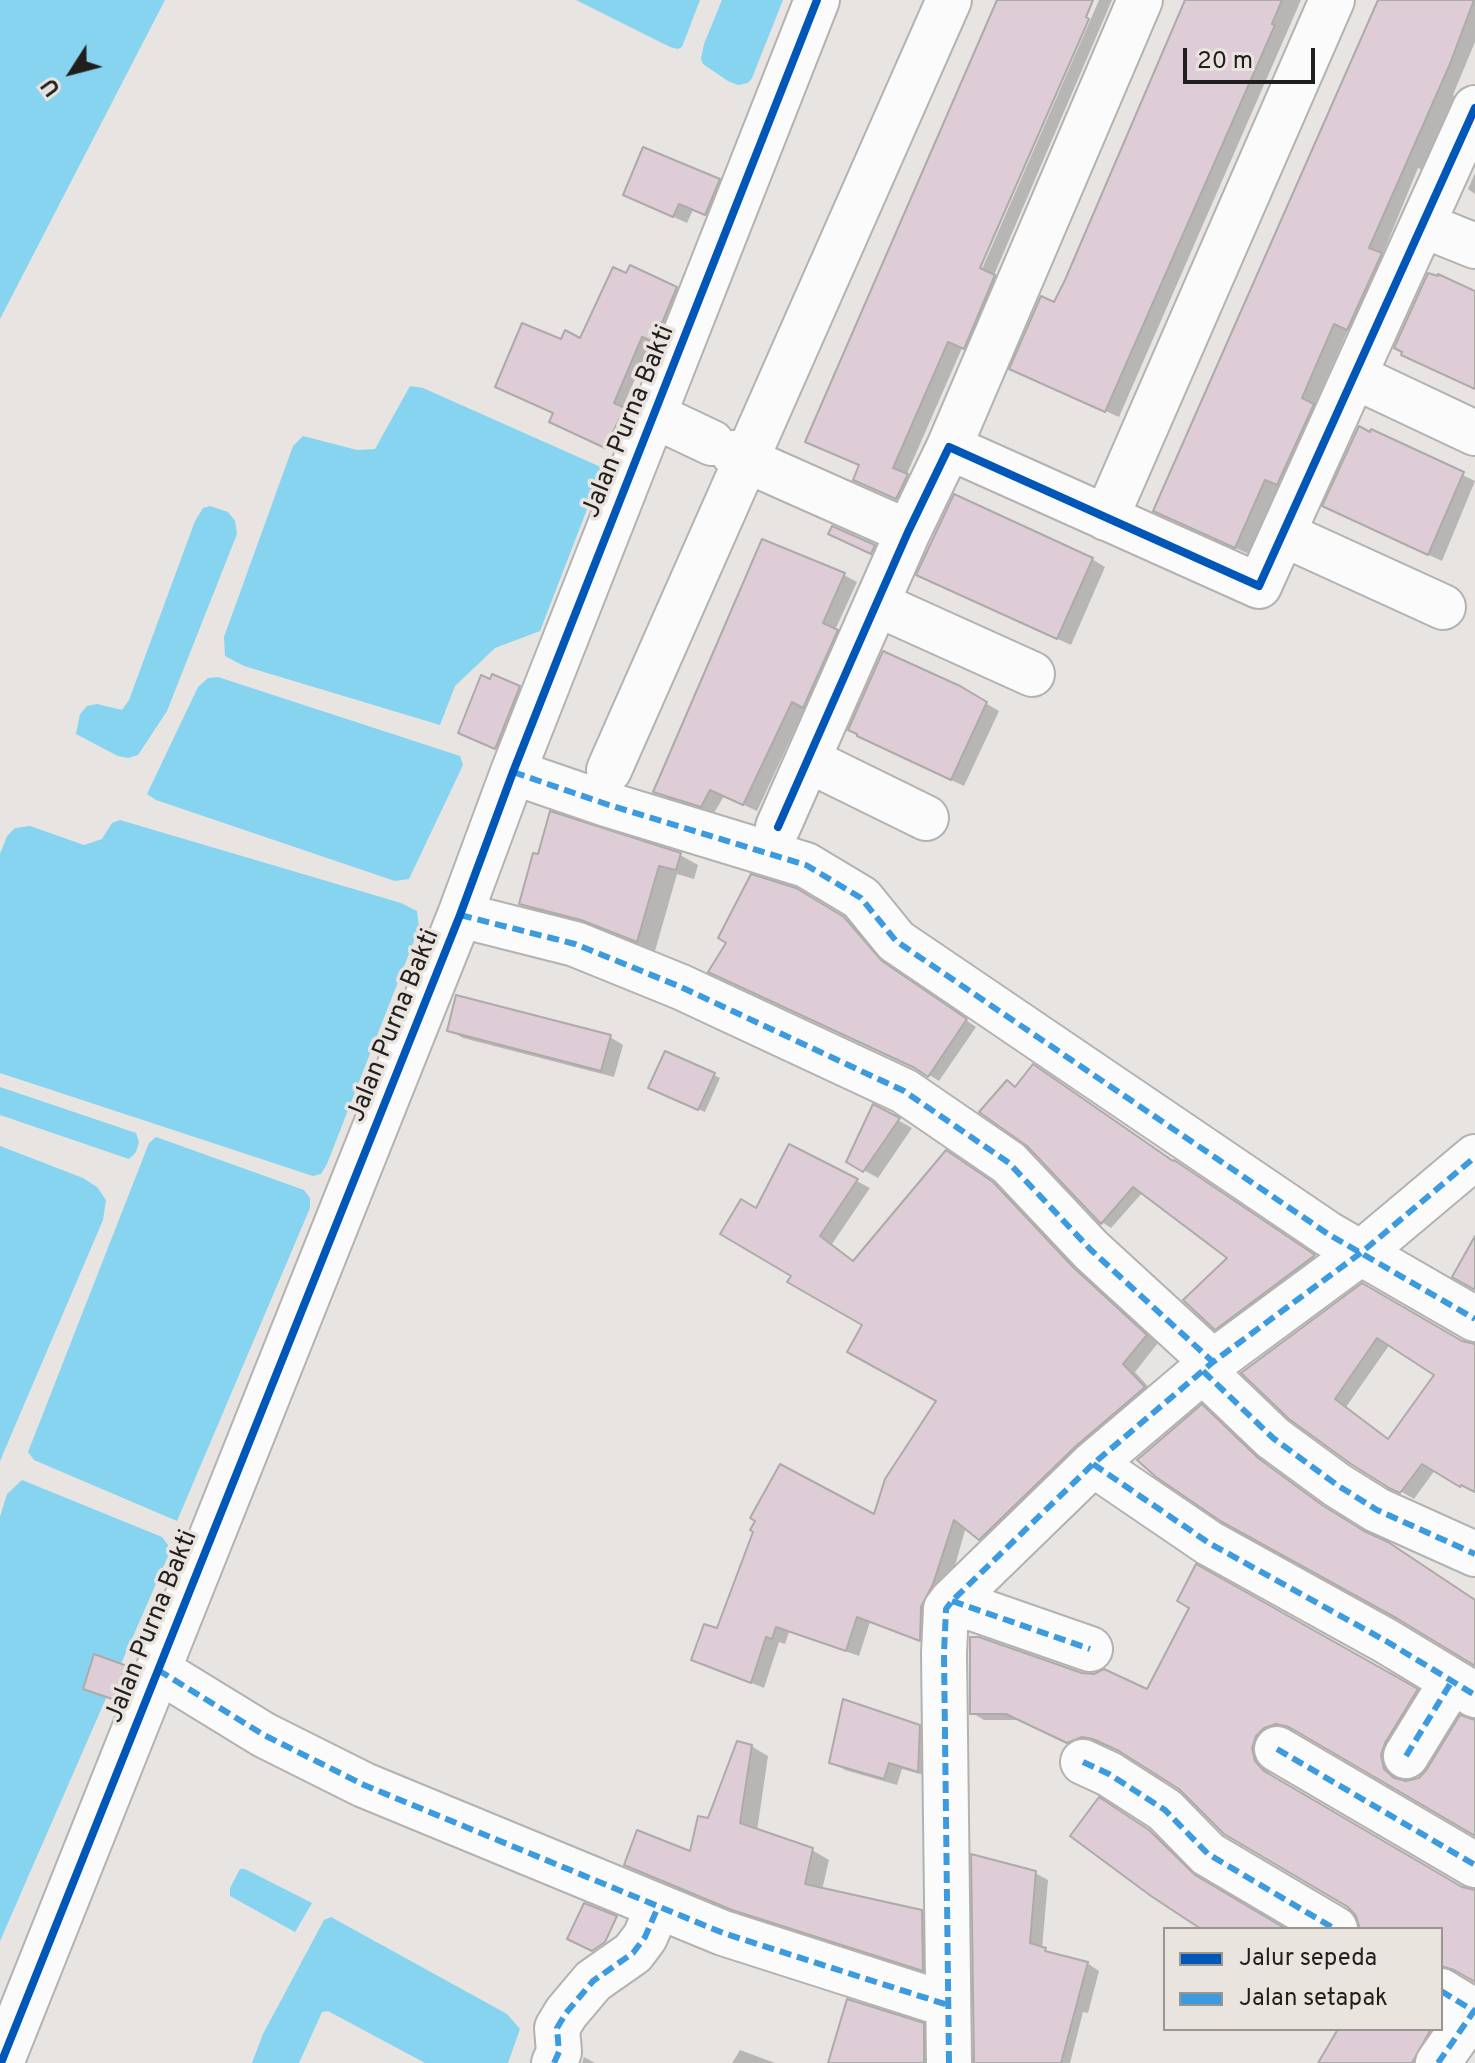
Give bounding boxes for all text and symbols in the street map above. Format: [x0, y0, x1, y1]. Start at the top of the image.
north arrow [32, 32, 112, 112]
scale bar [1187, 32, 1319, 82]
text: 20 m [1197, 47, 1253, 77]
text: U [37, 72, 68, 101]
street label: Jalan Purna Bakti [577, 321, 683, 523]
street label: Jalan Purna Bakti [342, 925, 448, 1127]
street label: Jalan Purna Bakti [100, 1526, 206, 1728]
legend [1163, 1927, 1443, 2031]
text: Jalur sepeda [1239, 1944, 1377, 1974]
text: Jalan setapak [1239, 1984, 1388, 2014]

